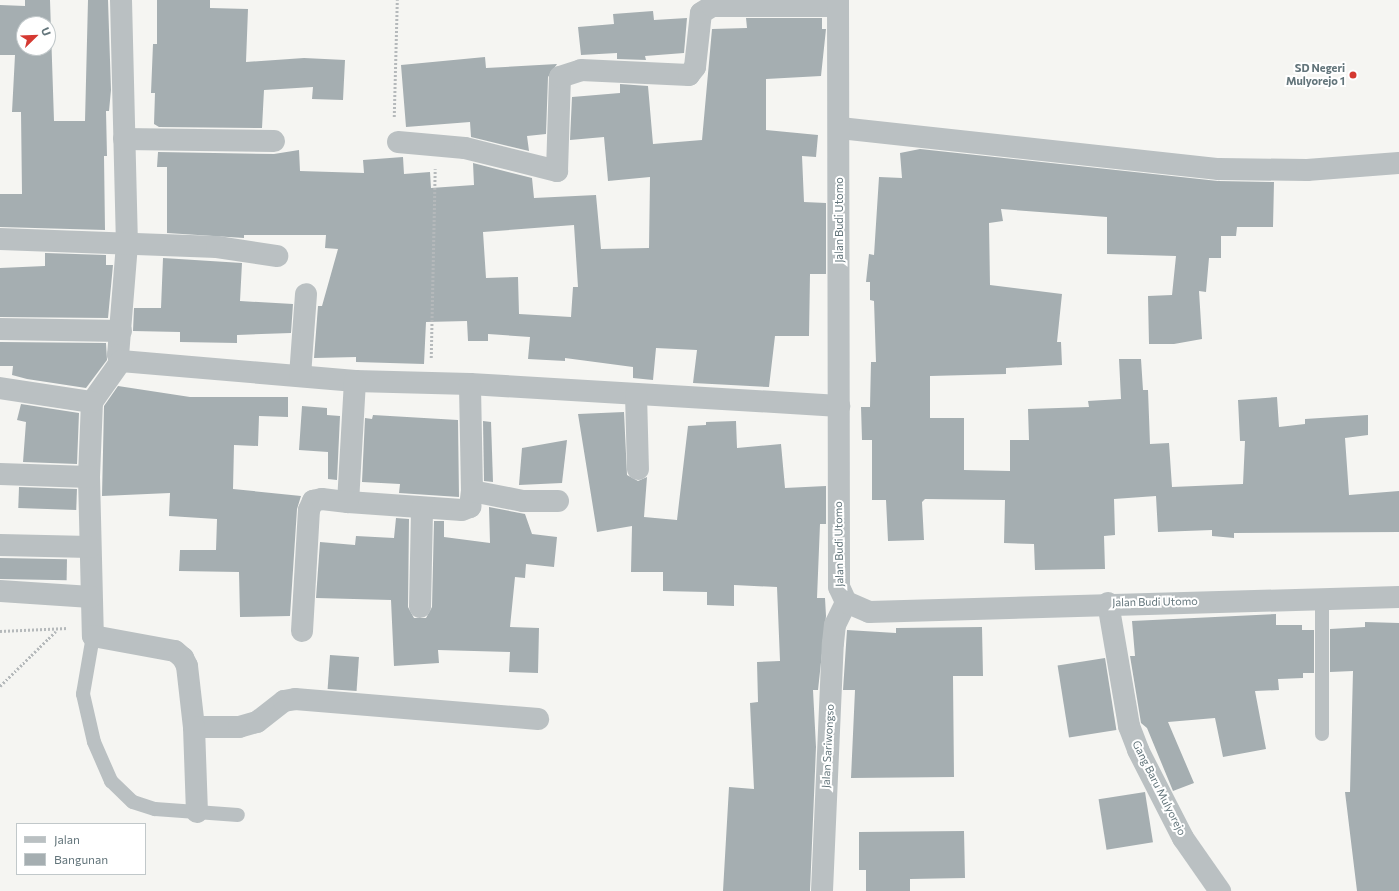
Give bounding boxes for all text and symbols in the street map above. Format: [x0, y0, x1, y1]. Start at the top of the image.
north arrow [16, 16, 56, 56]
text: U [39, 25, 54, 38]
place label: SD Negeri Mulyorejo 1 [1286, 62, 1345, 88]
marker: SD Negeri Mulyorejo 1 [1348, 70, 1358, 80]
street label: Jalan Budi Utomo [832, 177, 846, 263]
street label: Jalan Budi Utomo [832, 501, 846, 587]
street label: Jalan Budi Utomo [1112, 595, 1198, 609]
street label: Jalan Sariwongso [819, 704, 837, 788]
street label: Gang Baru Mulyorejo [1129, 738, 1189, 838]
legend [16, 823, 146, 875]
text: Jalan [54, 832, 80, 846]
text: Bangunan [54, 852, 108, 866]

